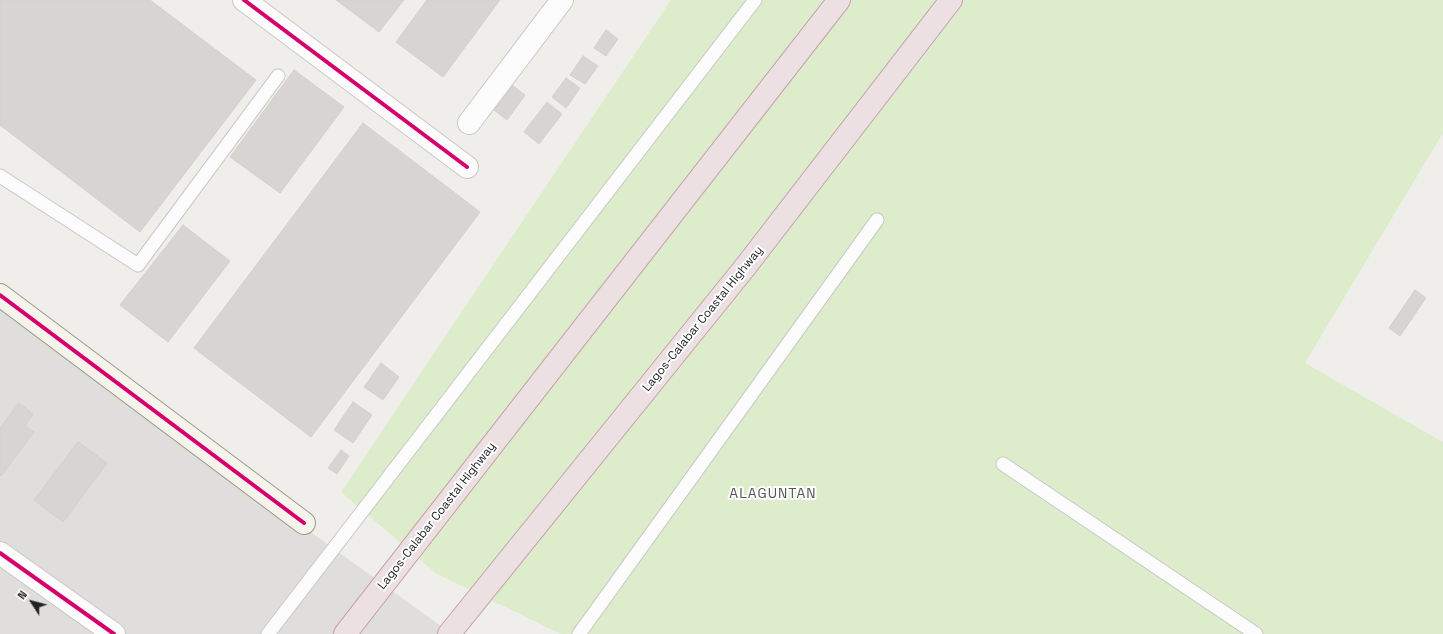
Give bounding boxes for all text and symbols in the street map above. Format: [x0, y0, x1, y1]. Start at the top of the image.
street label: Lagos-Calabar Coastal Highway [640, 243, 766, 395]
street label: Lagos-Calabar Coastal Highway [375, 440, 499, 592]
district label: ALAGUNTAN [729, 486, 817, 502]
north arrow [12, 582, 52, 622]
text: N [14, 588, 30, 602]

